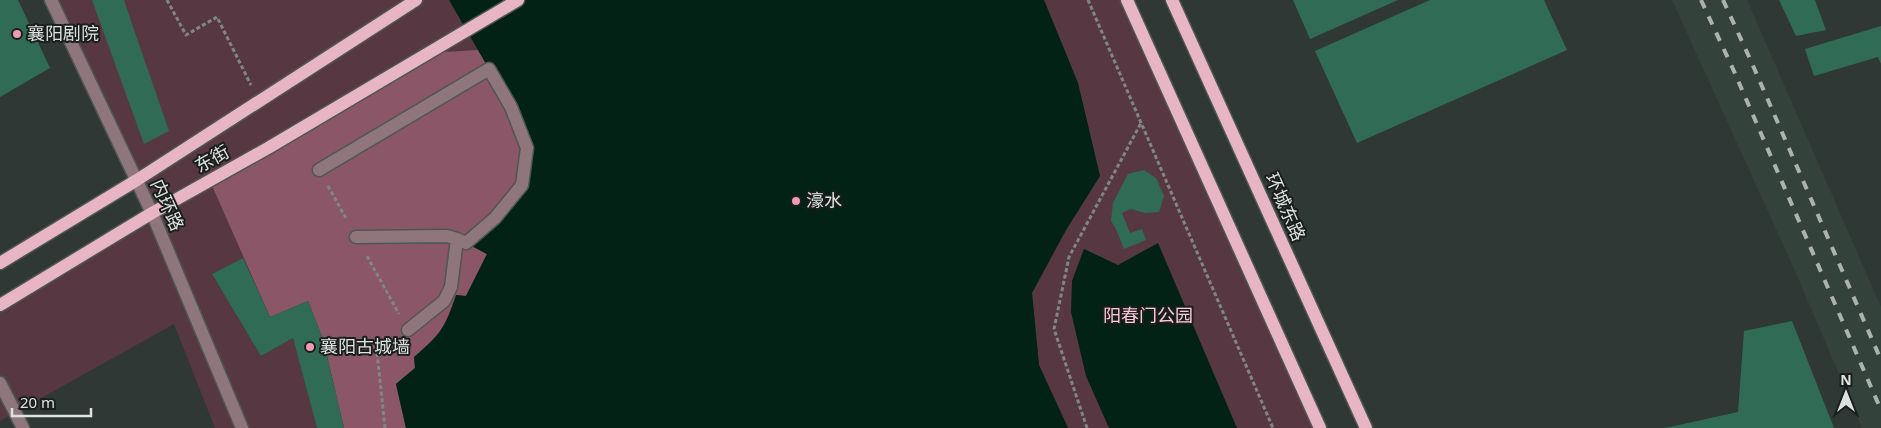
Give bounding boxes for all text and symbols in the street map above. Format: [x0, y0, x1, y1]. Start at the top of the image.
place label: 襄阳剧院 [27, 21, 99, 45]
marker: 襄阳剧院 [11, 28, 23, 40]
street label: 东街 [190, 139, 233, 177]
street label: 环城东路 [1260, 169, 1312, 244]
street label: 内环路 [146, 175, 190, 234]
place label: 濠水 [806, 188, 842, 212]
marker: 濠水 [790, 195, 802, 207]
park label: 阳春门公园 [1103, 303, 1193, 327]
place label: 襄阳古城墙 [320, 334, 410, 358]
marker: 襄阳古城墙 [304, 341, 316, 353]
north arrow [1821, 368, 1871, 418]
text: N [1840, 370, 1852, 389]
scale bar [12, 386, 91, 418]
text: 20 m [20, 392, 55, 412]

